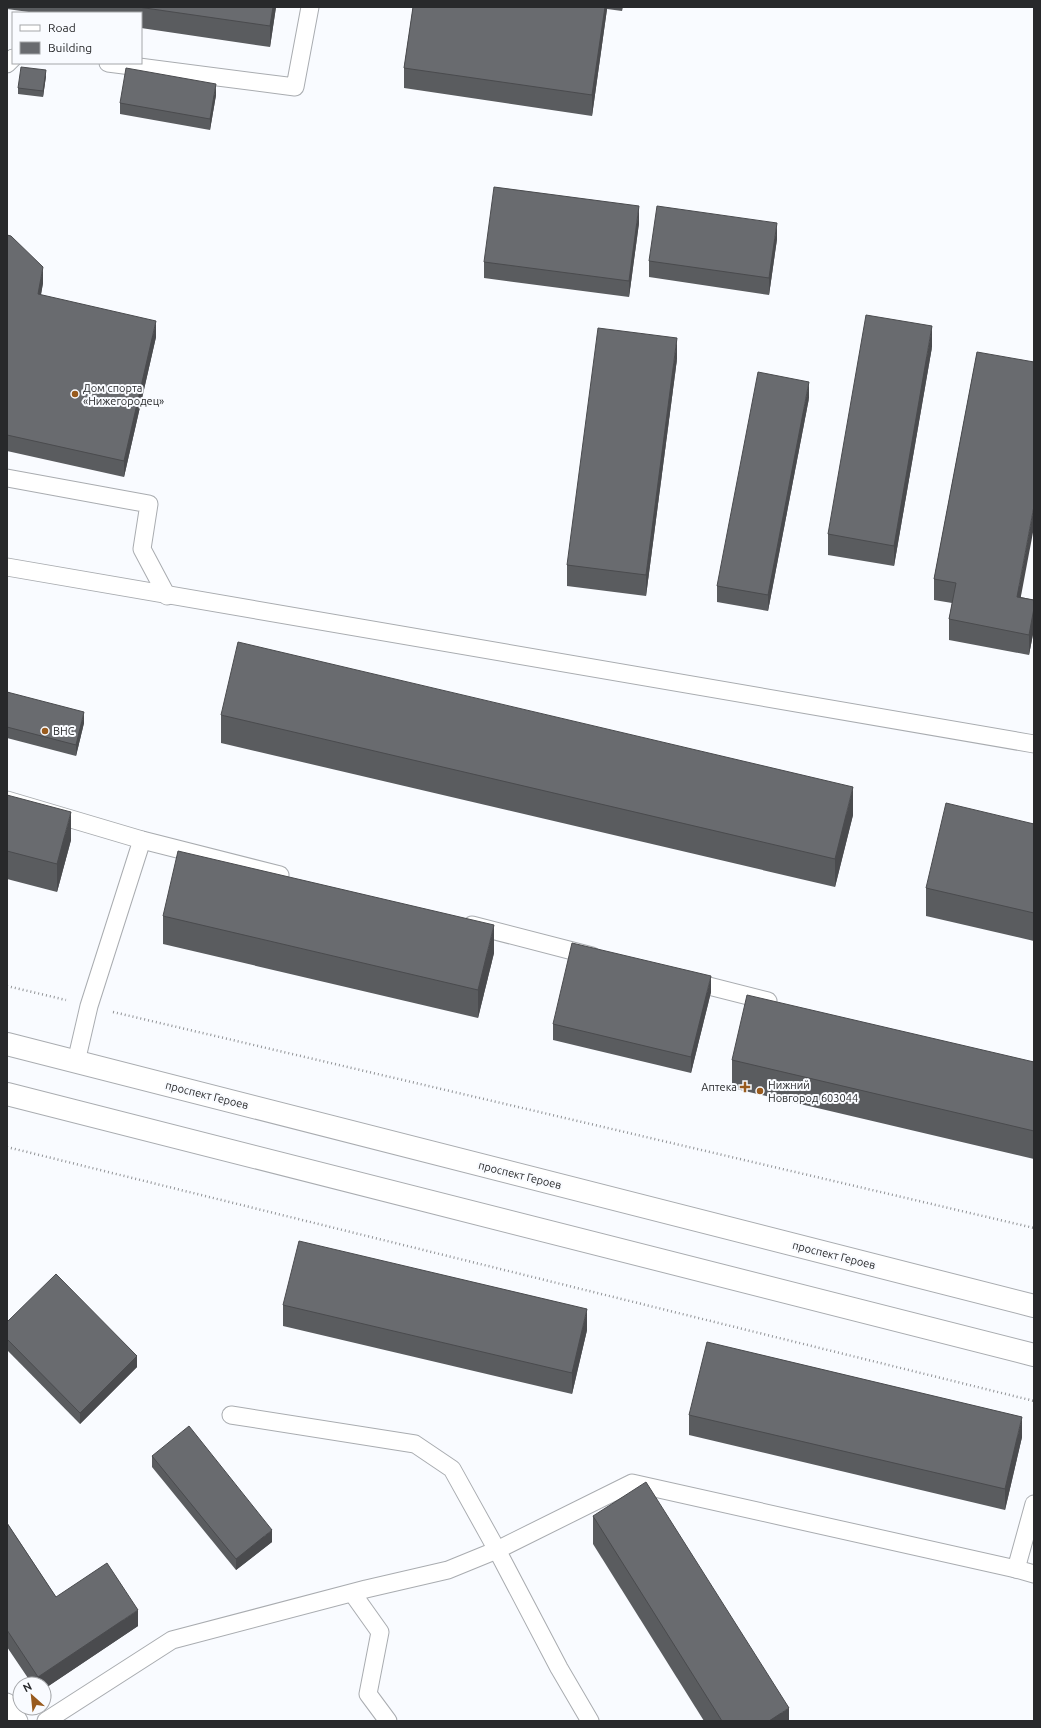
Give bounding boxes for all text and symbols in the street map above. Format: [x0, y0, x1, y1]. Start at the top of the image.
legend [12, 12, 142, 64]
text: Road [48, 21, 76, 34]
text: Building [48, 41, 92, 54]
place label: Дом спорта «Нижегородец» [83, 382, 164, 407]
marker: Дом спорта «Нижегородец» [70, 389, 80, 399]
place label: ВНС [53, 725, 75, 737]
marker: ВНС [40, 726, 50, 736]
street label: проспект Героев [164, 1079, 250, 1111]
place label: Нижний Новгород 603044 [768, 1079, 858, 1104]
place label: Аптека [701, 1081, 737, 1093]
marker: Аптека [740, 1082, 750, 1092]
marker: Нижний Новгород 603044 [755, 1086, 765, 1096]
street label: проспект Героев [477, 1159, 563, 1191]
street label: проспект Героев [791, 1239, 877, 1271]
north arrow [12, 1676, 52, 1716]
text: N [21, 1680, 34, 1694]

